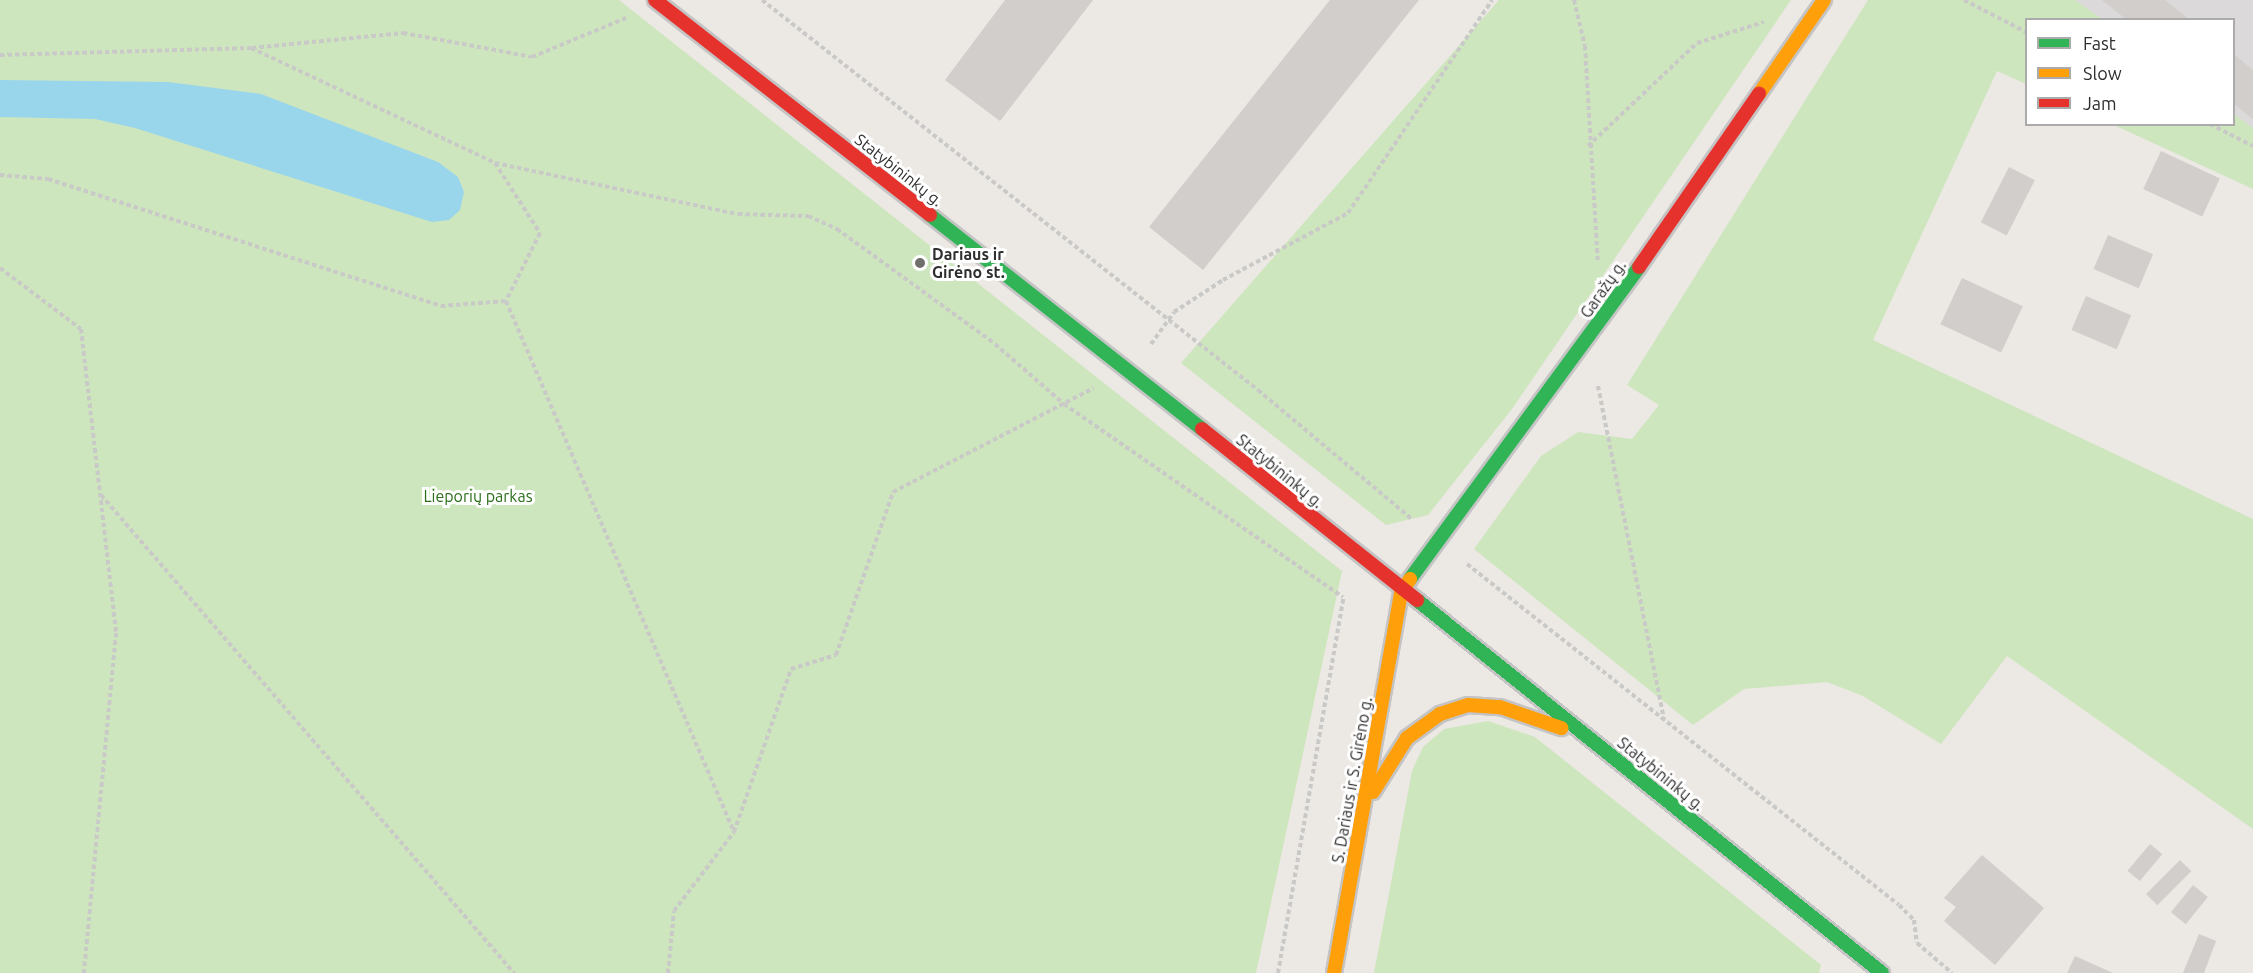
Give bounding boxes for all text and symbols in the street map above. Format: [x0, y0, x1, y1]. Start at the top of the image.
legend [2025, 18, 2235, 126]
text: Fast [2083, 33, 2116, 53]
text: Slow [2083, 63, 2122, 83]
text: Jam [2083, 93, 2117, 113]
street label: Statybininkų g. [851, 130, 947, 210]
place label: Dariaus ir Girėno st. [932, 244, 1005, 282]
marker: Dariaus ir Girėno st. [913, 256, 927, 270]
street label: Garažų g. [1576, 256, 1630, 322]
street label: Statybininkų g. [1233, 430, 1327, 512]
park label: Lieporių parkas [423, 486, 533, 506]
street label: S. Dariaus ir S. Girėno g. [1328, 696, 1376, 864]
street label: Statybininkų g. [1614, 733, 1708, 815]

